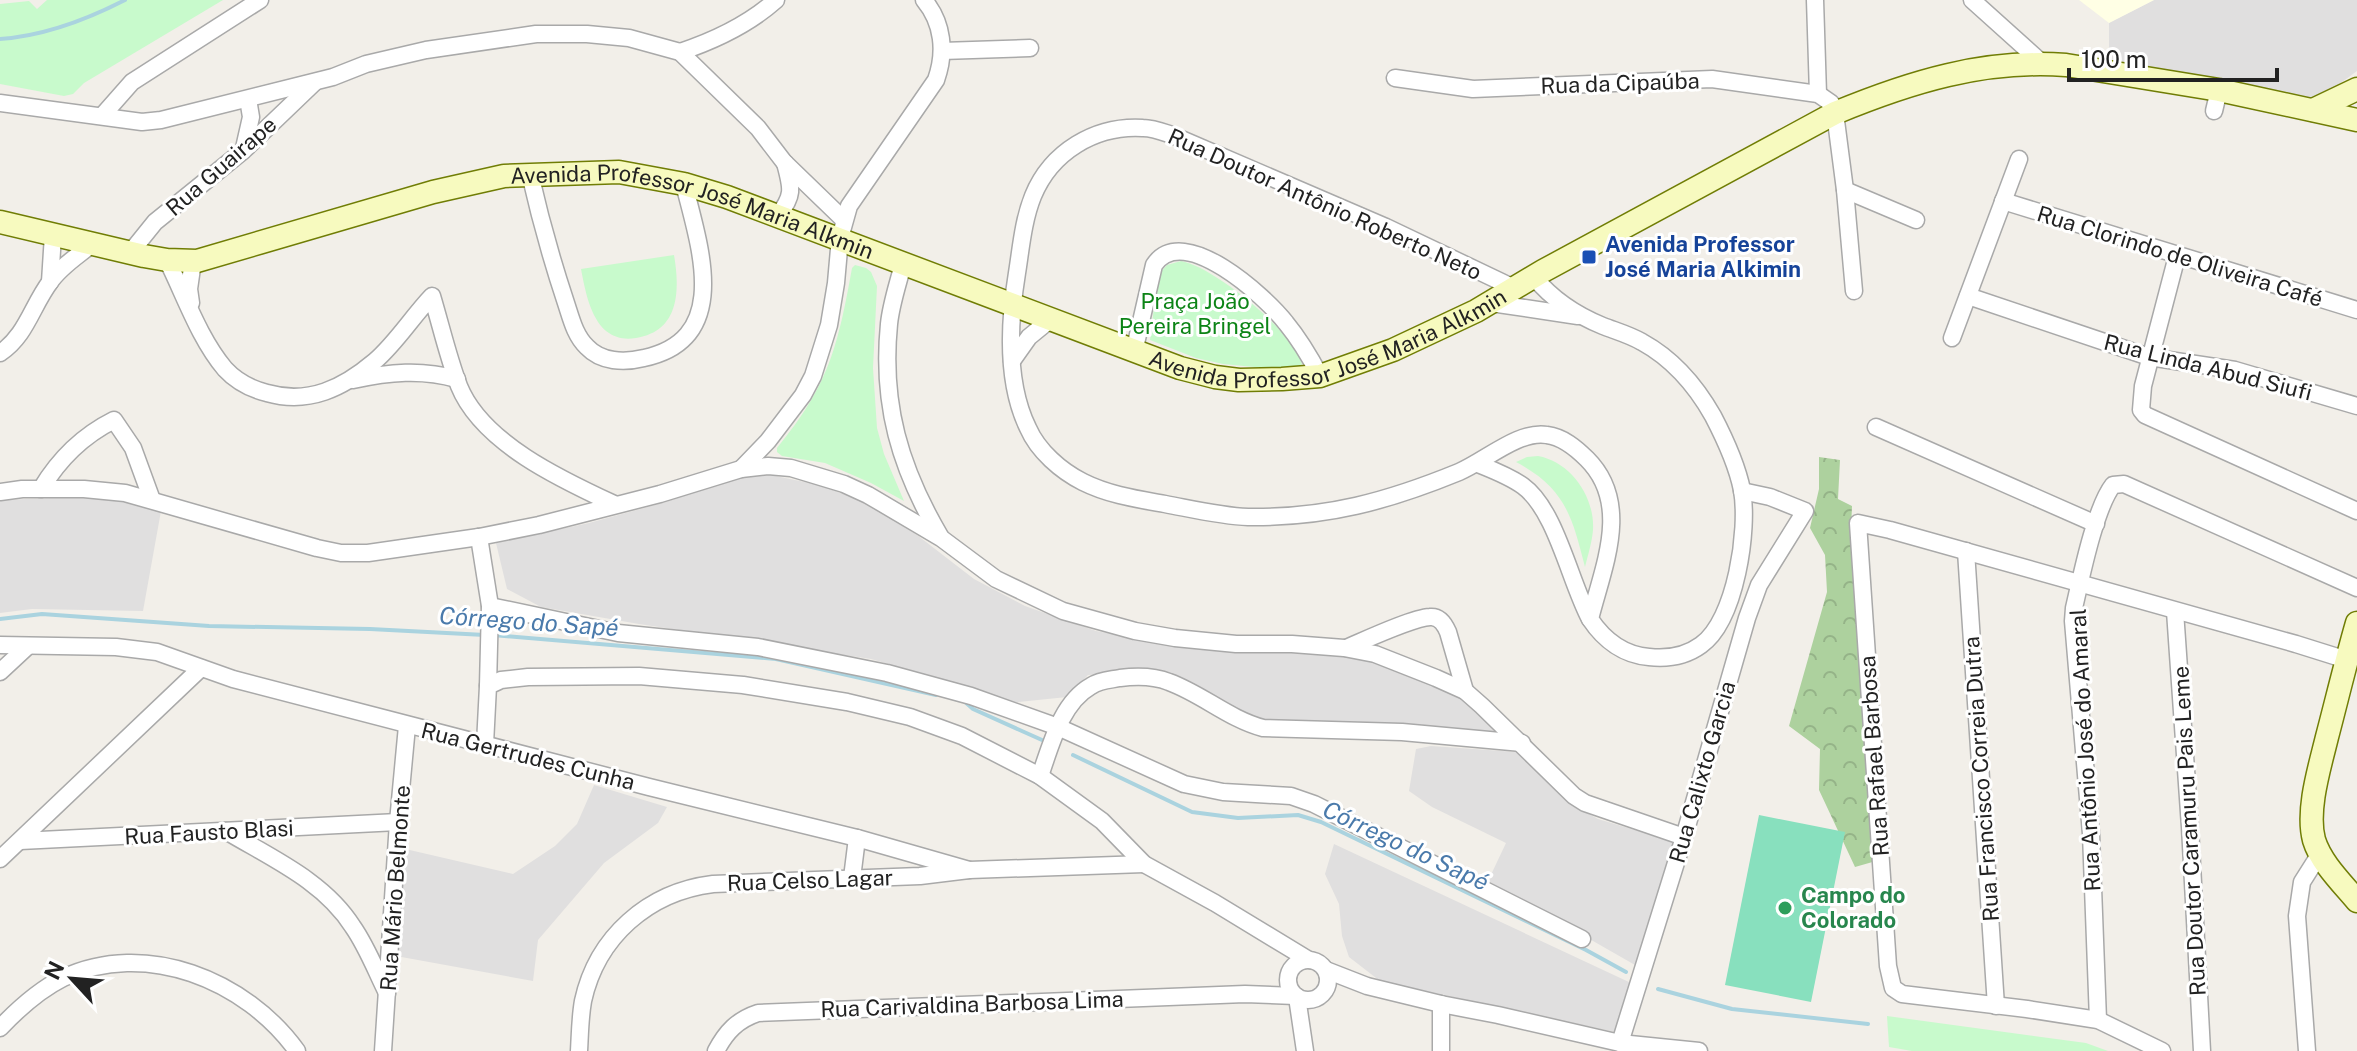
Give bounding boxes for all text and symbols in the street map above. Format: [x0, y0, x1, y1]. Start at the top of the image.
scale bar [2069, 32, 2277, 82]
text: 100 m [2081, 45, 2147, 73]
street label: Rua da Cipaúba [1540, 67, 1700, 99]
street label: Rua Guairape [161, 111, 281, 221]
street label: Rua Doutor Antônio Roberto Neto [1164, 123, 1486, 285]
street label: Avenida Professor José Maria Alkmin [510, 159, 877, 264]
street label: Rua Clorindo de Oliveira Café [2034, 200, 2326, 312]
place label: Avenida Professor José Maria Alkimin [1605, 231, 1801, 282]
marker: Avenida Professor José Maria Alkimin [1580, 248, 1598, 266]
street label: Avenida Professor José Maria Alkmin [1145, 283, 1511, 393]
park label: Praça João Pereira Bringel [1119, 288, 1271, 339]
street label: Rua Linda Abud Siufi [2101, 329, 2315, 405]
water label: Córrego do Sapé [438, 601, 620, 641]
street label: Rua Antônio José do Amaral [2065, 608, 2105, 892]
street label: Rua Francisco Correia Dutra [1958, 635, 2004, 923]
street label: Rua Rafael Barbosa [1854, 655, 1894, 857]
street label: Rua Doutor Caramuru Pais Leme [2167, 665, 2211, 997]
street label: Rua Calixto Garcia [1664, 678, 1740, 866]
street label: Rua Gertrudes Cunha [418, 717, 638, 795]
street label: Rua Mário Belmonte [375, 784, 415, 992]
water label: Córrego do Sapé [1319, 794, 1493, 896]
street label: Rua Fausto Blasi [124, 815, 294, 849]
street label: Rua Celso Lagar [726, 864, 894, 896]
place label: Campo do Colorado [1801, 882, 1905, 933]
marker: Campo do Colorado [1776, 899, 1794, 917]
north arrow [32, 939, 112, 1019]
text: N [39, 957, 69, 984]
street label: Rua Carivaldina Barbosa Lima [820, 986, 1124, 1022]

